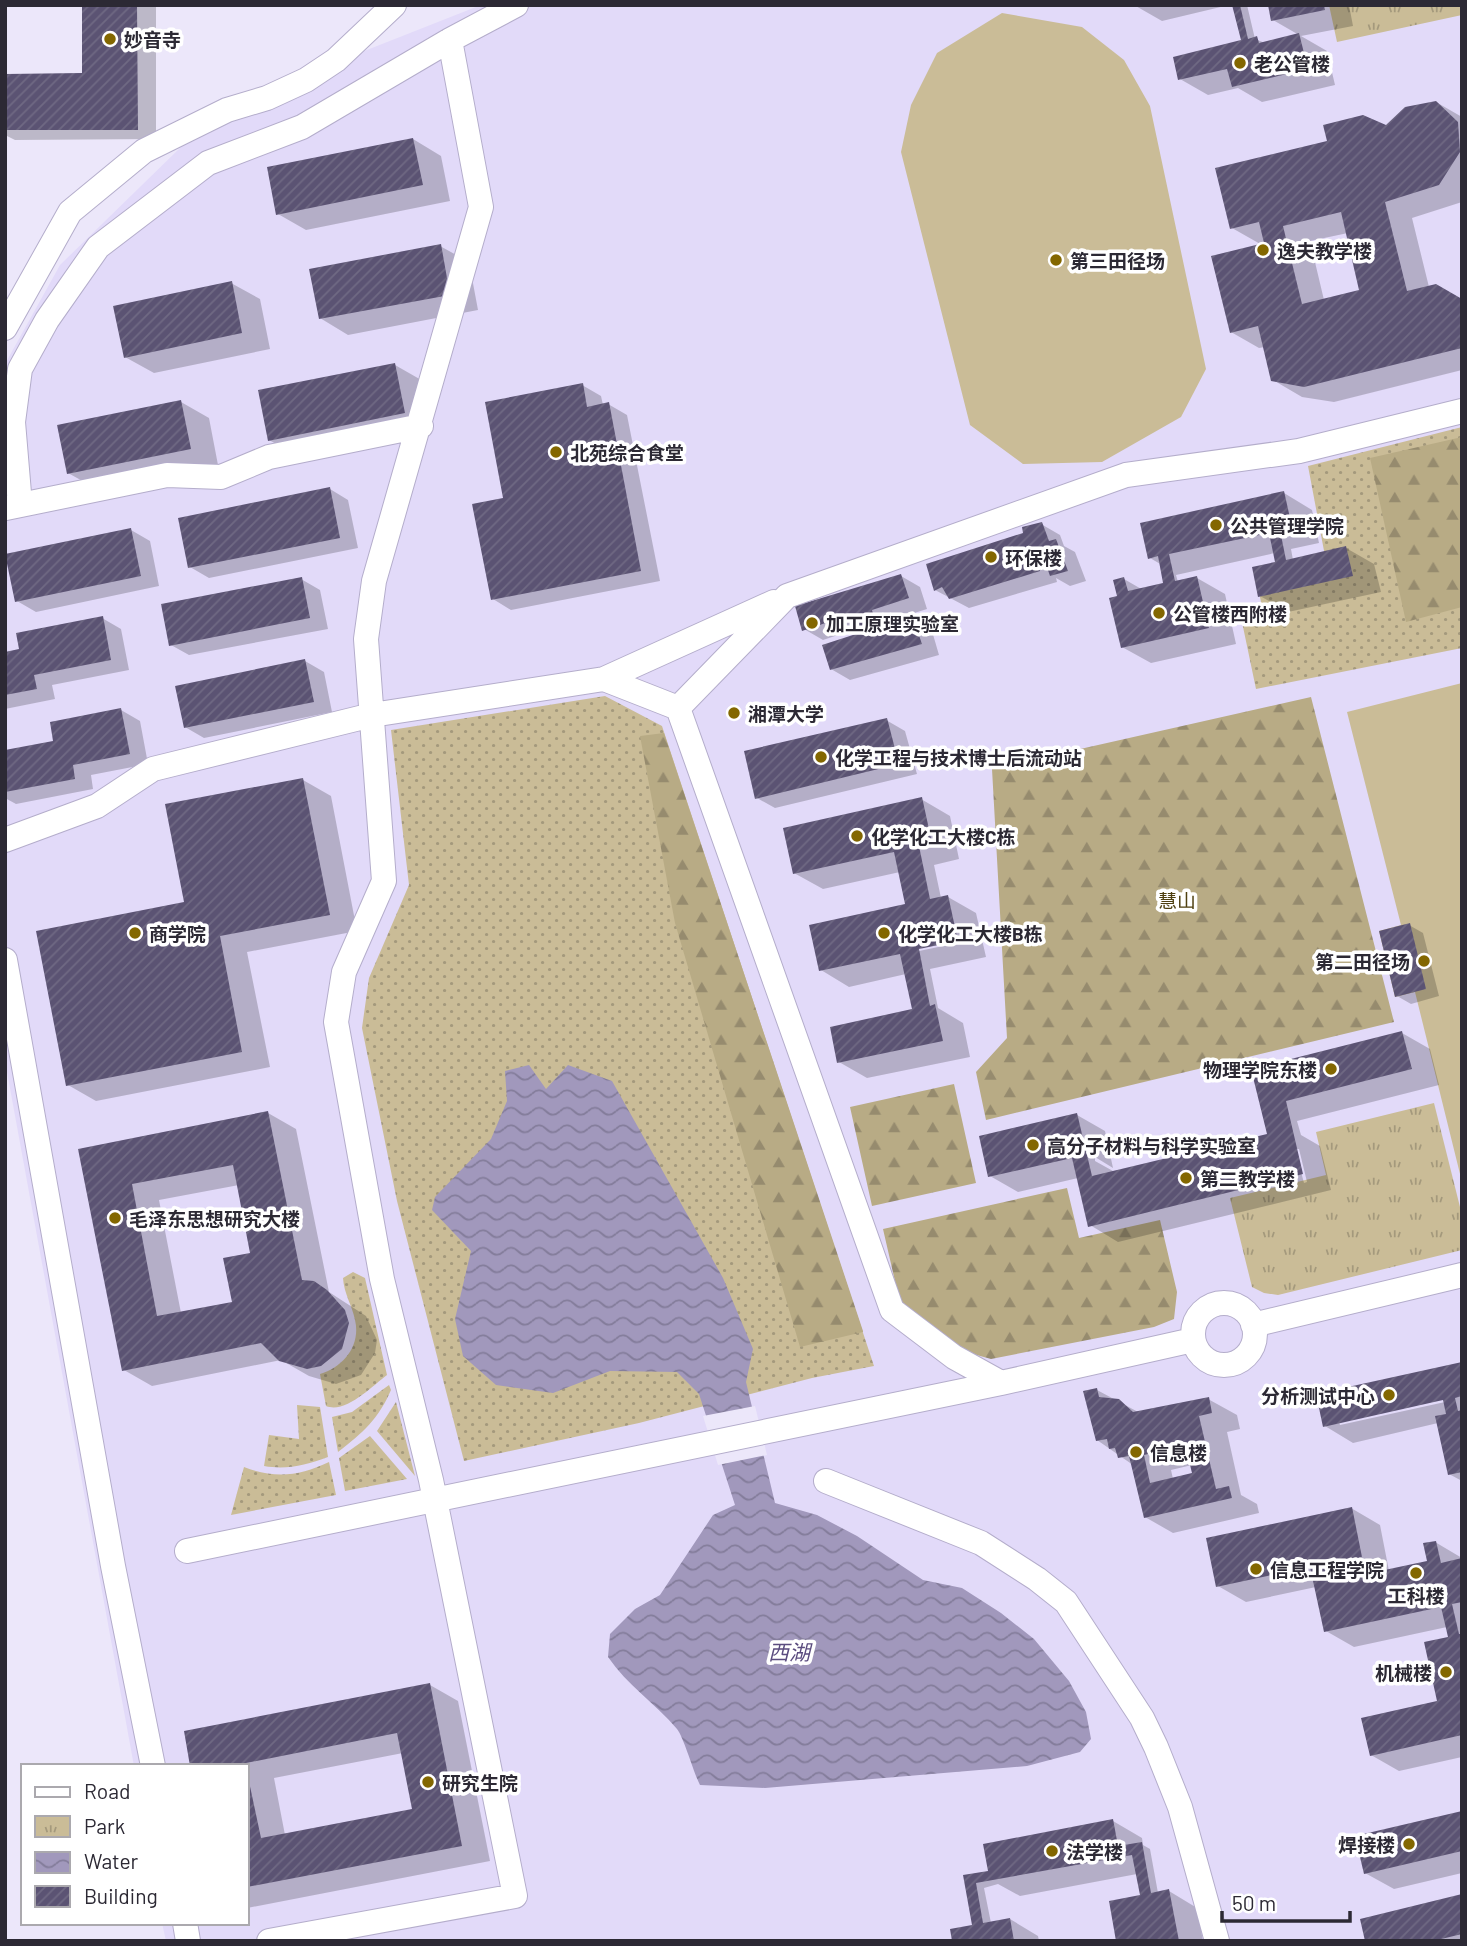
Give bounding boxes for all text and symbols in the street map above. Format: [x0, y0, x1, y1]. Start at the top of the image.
place label: 妙音寺 [124, 28, 181, 51]
marker: 妙音寺 [102, 31, 118, 47]
place label: 老公管楼 [1254, 52, 1330, 75]
marker: 老公管楼 [1232, 55, 1248, 71]
place label: 逸夫教学楼 [1277, 239, 1372, 262]
marker: 逸夫教学楼 [1255, 242, 1271, 258]
place label: 第三田径场 [1070, 249, 1165, 272]
marker: 第三田径场 [1048, 252, 1064, 268]
place label: 北苑综合食堂 [570, 441, 684, 464]
marker: 北苑综合食堂 [548, 444, 564, 460]
place label: 公共管理学院 [1230, 514, 1344, 537]
marker: 公共管理学院 [1208, 517, 1224, 533]
place label: 环保楼 [1005, 546, 1062, 569]
marker: 环保楼 [983, 549, 999, 565]
place label: 公管楼西附楼 [1173, 602, 1287, 625]
marker: 公管楼西附楼 [1151, 605, 1167, 621]
place label: 加工原理实验室 [826, 612, 959, 635]
marker: 加工原理实验室 [804, 615, 820, 631]
place label: 湘潭大学 [748, 702, 824, 725]
marker: 湘潭大学 [726, 705, 742, 721]
place label: 化学工程与技术博士后流动站 [835, 746, 1082, 769]
marker: 化学工程与技术博士后流动站 [813, 749, 829, 765]
place label: 化学化工大楼C栋 [871, 825, 1016, 848]
marker: 化学化工大楼C栋 [849, 828, 865, 844]
park label: 慧山 [1158, 889, 1196, 912]
place label: 商学院 [149, 922, 206, 945]
place label: 化学化工大楼B栋 [898, 922, 1043, 945]
marker: 商学院 [127, 925, 143, 941]
marker: 化学化工大楼B栋 [876, 925, 892, 941]
place label: 第二田径场 [1315, 950, 1410, 973]
marker: 第二田径场 [1416, 953, 1432, 969]
place label: 物理学院东楼 [1203, 1058, 1317, 1081]
marker: 物理学院东楼 [1323, 1061, 1339, 1077]
place label: 高分子材料与科学实验室 [1047, 1134, 1256, 1157]
marker: 高分子材料与科学实验室 [1025, 1137, 1041, 1153]
place label: 第二教学楼 [1200, 1167, 1295, 1190]
marker: 第二教学楼 [1178, 1170, 1194, 1186]
place label: 毛泽东思想研究大楼 [129, 1207, 300, 1230]
marker: 毛泽东思想研究大楼 [107, 1210, 123, 1226]
place label: 分析测试中心 [1261, 1384, 1375, 1407]
marker: 分析测试中心 [1381, 1387, 1397, 1403]
place label: 信息楼 [1150, 1441, 1207, 1464]
marker: 信息楼 [1128, 1444, 1144, 1460]
place label: 信息工程学院 [1270, 1558, 1384, 1581]
marker: 信息工程学院 [1248, 1561, 1264, 1577]
marker: 工科楼 [1408, 1565, 1424, 1581]
place label: 工科楼 [1387, 1584, 1445, 1607]
water label: 西湖 [768, 1639, 813, 1664]
place label: 机械楼 [1375, 1661, 1432, 1684]
marker: 机械楼 [1438, 1664, 1454, 1680]
legend [21, 1764, 248, 1925]
place label: 研究生院 [442, 1771, 518, 1794]
marker: 研究生院 [420, 1774, 436, 1790]
text: Road [84, 1778, 130, 1803]
text: Park [84, 1813, 125, 1838]
place label: 焊接楼 [1338, 1833, 1395, 1856]
marker: 焊接楼 [1401, 1836, 1417, 1852]
place label: 法学楼 [1066, 1840, 1123, 1863]
marker: 法学楼 [1044, 1843, 1060, 1859]
text: Water [84, 1848, 139, 1873]
scale bar [1222, 1880, 1350, 1924]
text: Building [84, 1883, 158, 1908]
text: 50 m [1232, 1890, 1276, 1915]

